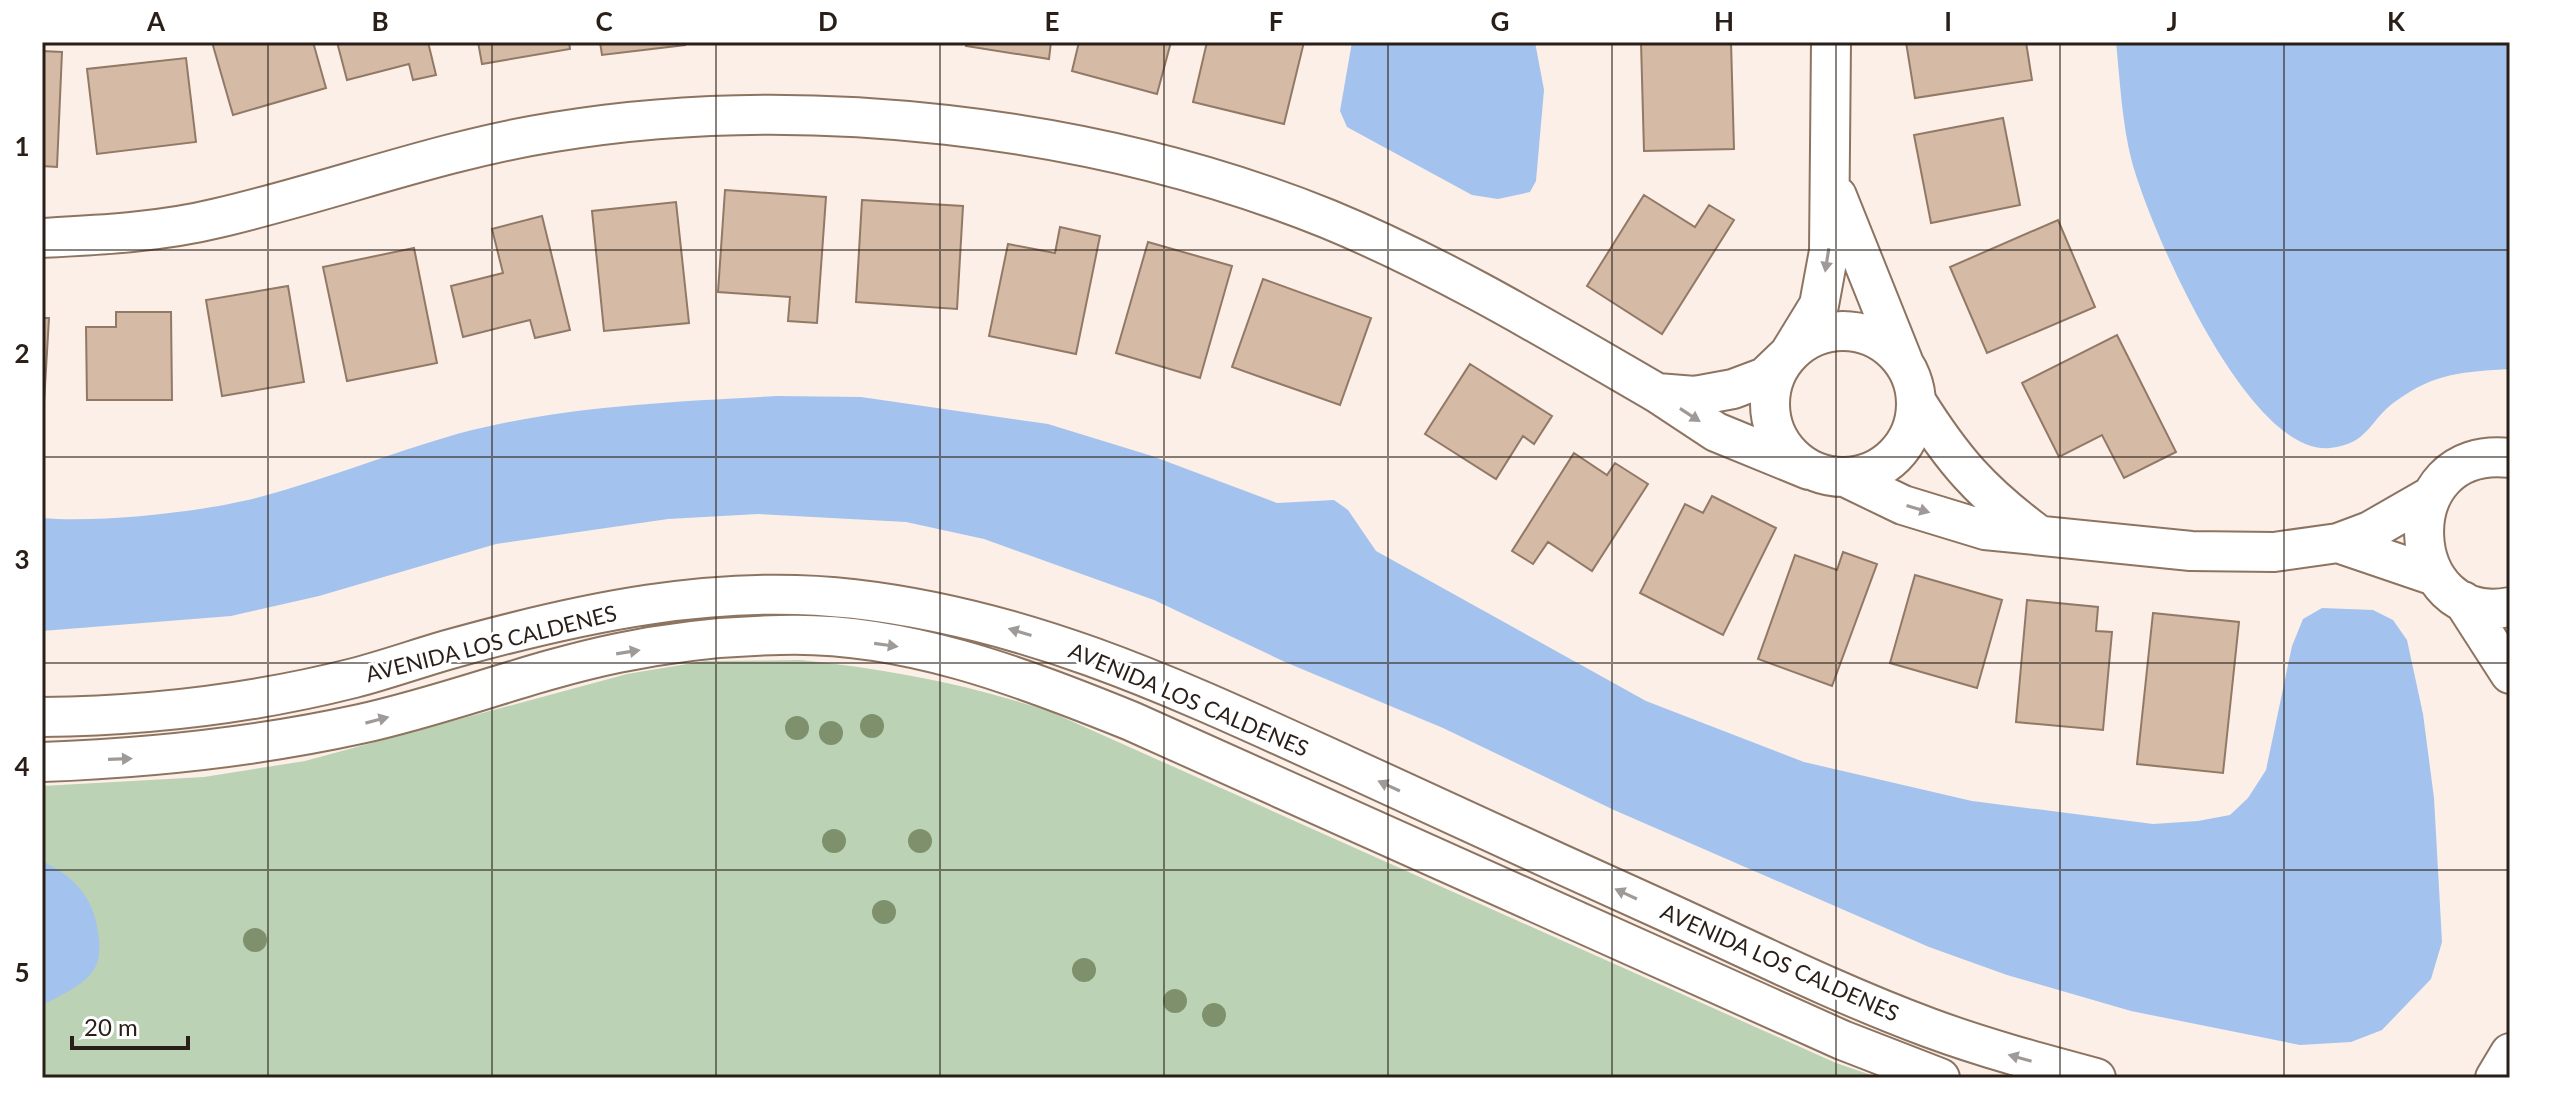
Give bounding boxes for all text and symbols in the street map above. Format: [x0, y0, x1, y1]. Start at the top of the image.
text: A [146, 5, 166, 37]
text: B [371, 5, 389, 37]
text: C [595, 5, 613, 37]
text: D [818, 5, 838, 37]
text: E [1045, 5, 1059, 37]
text: F [1269, 5, 1283, 37]
text: G [1491, 5, 1509, 37]
text: H [1714, 5, 1734, 37]
text: I [1944, 5, 1952, 37]
text: J [2166, 5, 2178, 37]
text: K [2387, 5, 2406, 37]
text: 1 [14, 130, 30, 162]
one-way arrow [1820, 247, 1833, 272]
text: 2 [14, 337, 30, 369]
one-way arrow [1679, 407, 1701, 422]
one-way arrow [1907, 504, 1931, 516]
text: 3 [14, 543, 30, 575]
street label: AVENIDA LOS CALDENES [363, 599, 619, 687]
one-way arrow [1008, 625, 1032, 638]
street label: AVENIDA LOS CALDENES [1065, 636, 1313, 762]
one-way arrow [874, 639, 899, 652]
one-way arrow [615, 645, 640, 658]
one-way arrow [364, 713, 389, 725]
text: 4 [14, 750, 30, 782]
one-way arrow [108, 752, 133, 765]
one-way arrow [1377, 779, 1401, 792]
one-way arrow [1614, 887, 1637, 900]
street label: AVENIDA LOS CALDENES [1657, 897, 1903, 1027]
text: 5 [14, 956, 30, 988]
scale bar [72, 1000, 188, 1050]
text: 20 m [84, 1012, 138, 1041]
one-way arrow [2008, 1051, 2032, 1064]

